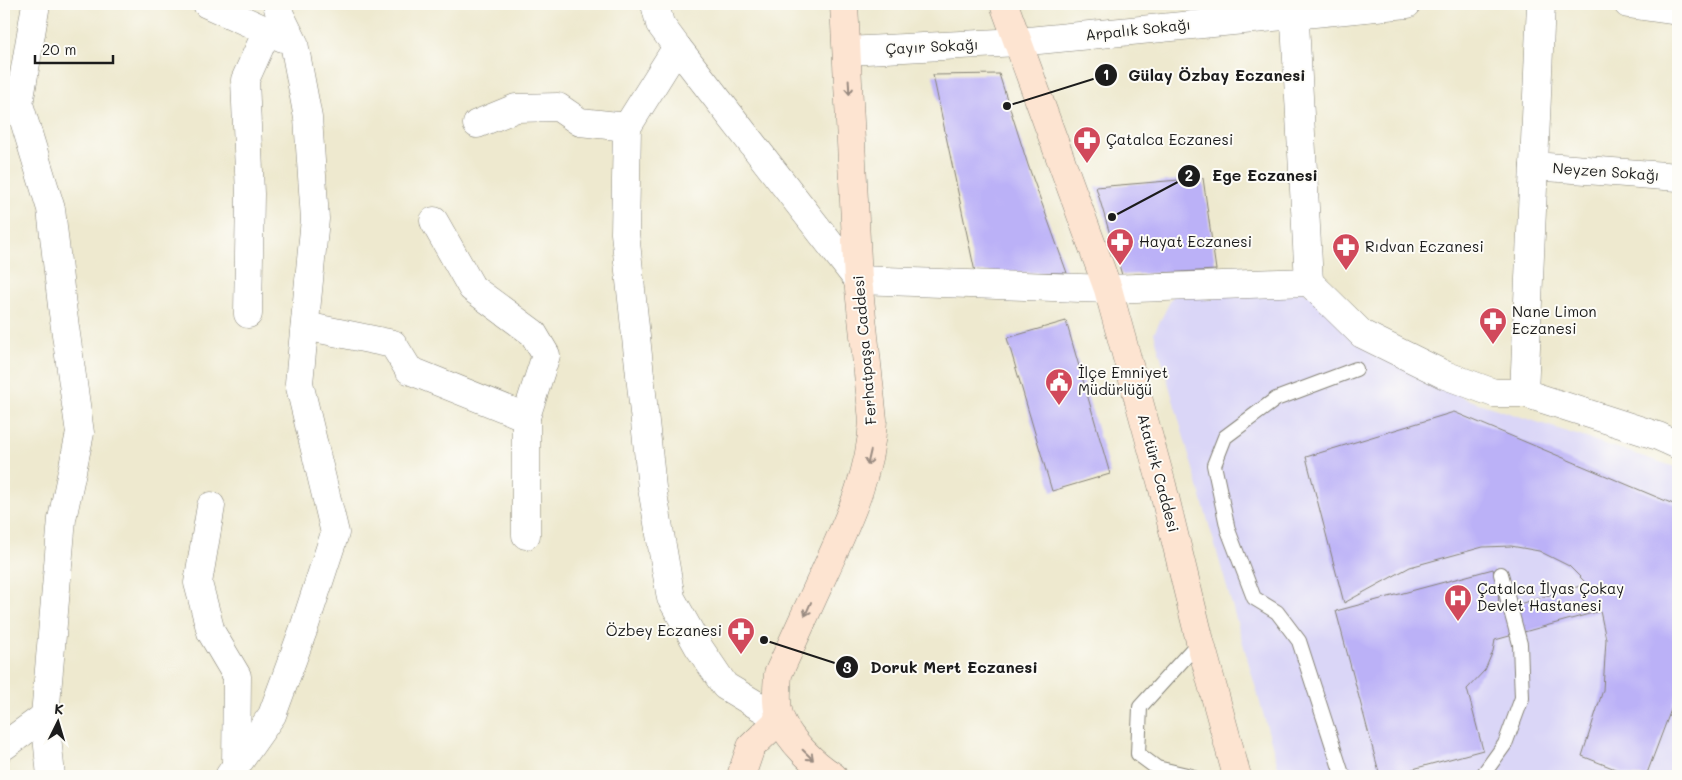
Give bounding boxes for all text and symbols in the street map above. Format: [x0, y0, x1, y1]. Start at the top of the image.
street label: Arpalık Sokağı [1084, 14, 1192, 44]
scale bar [35, 32, 112, 64]
street label: Çayır Sokağı [885, 34, 979, 58]
text: 20 m [42, 39, 76, 59]
callout: Gülay Özbay Eczanesi [1094, 60, 1316, 91]
text: 1 [1103, 64, 1109, 84]
text: Gülay Özbay Eczanesi [1128, 64, 1306, 85]
one-way arrow [844, 79, 853, 95]
pharmacy icon: Çatalca Eczanesi [1072, 125, 1102, 164]
place label: Çatalca Eczanesi [1106, 129, 1233, 149]
street label: Neyzen Sokağı [1552, 157, 1660, 185]
callout: Ege Eczanesi [1177, 160, 1328, 191]
text: Ege Eczanesi [1212, 164, 1318, 185]
text: 2 [1185, 165, 1193, 185]
pharmacy icon: Hayat Eczanesi [1105, 227, 1135, 266]
place label: Hayat Eczanesi [1139, 231, 1252, 251]
pharmacy icon: Rıdvan Eczanesi [1331, 232, 1361, 271]
place label: Rıdvan Eczanesi [1365, 236, 1484, 256]
street label: Ferhatpaşa Caddesi [848, 275, 880, 426]
place label: Nane Limon Eczanesi [1512, 301, 1596, 338]
pharmacy icon: Nane Limon Eczanesi [1478, 306, 1508, 345]
place label: İlçe Emniyet Müdürlüğü [1078, 362, 1168, 399]
public building icon: İlçe Emniyet Müdürlüğü [1044, 367, 1074, 406]
street label: Atatürk Caddesi [1134, 411, 1184, 534]
one-way arrow [864, 450, 873, 466]
place label: Çatalca İlyas Çokay Devlet Hastanesi [1477, 578, 1624, 615]
hospital icon: Çatalca İlyas Çokay Devlet Hastanesi [1443, 583, 1473, 622]
one-way arrow [802, 601, 812, 616]
pharmacy icon: Özbey Eczanesi [726, 616, 756, 655]
place label: Özbey Eczanesi [606, 620, 722, 640]
callout: Doruk Mert Eczanesi [835, 652, 1047, 683]
text: Doruk Mert Eczanesi [870, 656, 1038, 677]
text: 3 [842, 657, 852, 677]
north arrow [32, 698, 82, 748]
text: K [54, 699, 65, 718]
one-way arrow [802, 749, 814, 761]

